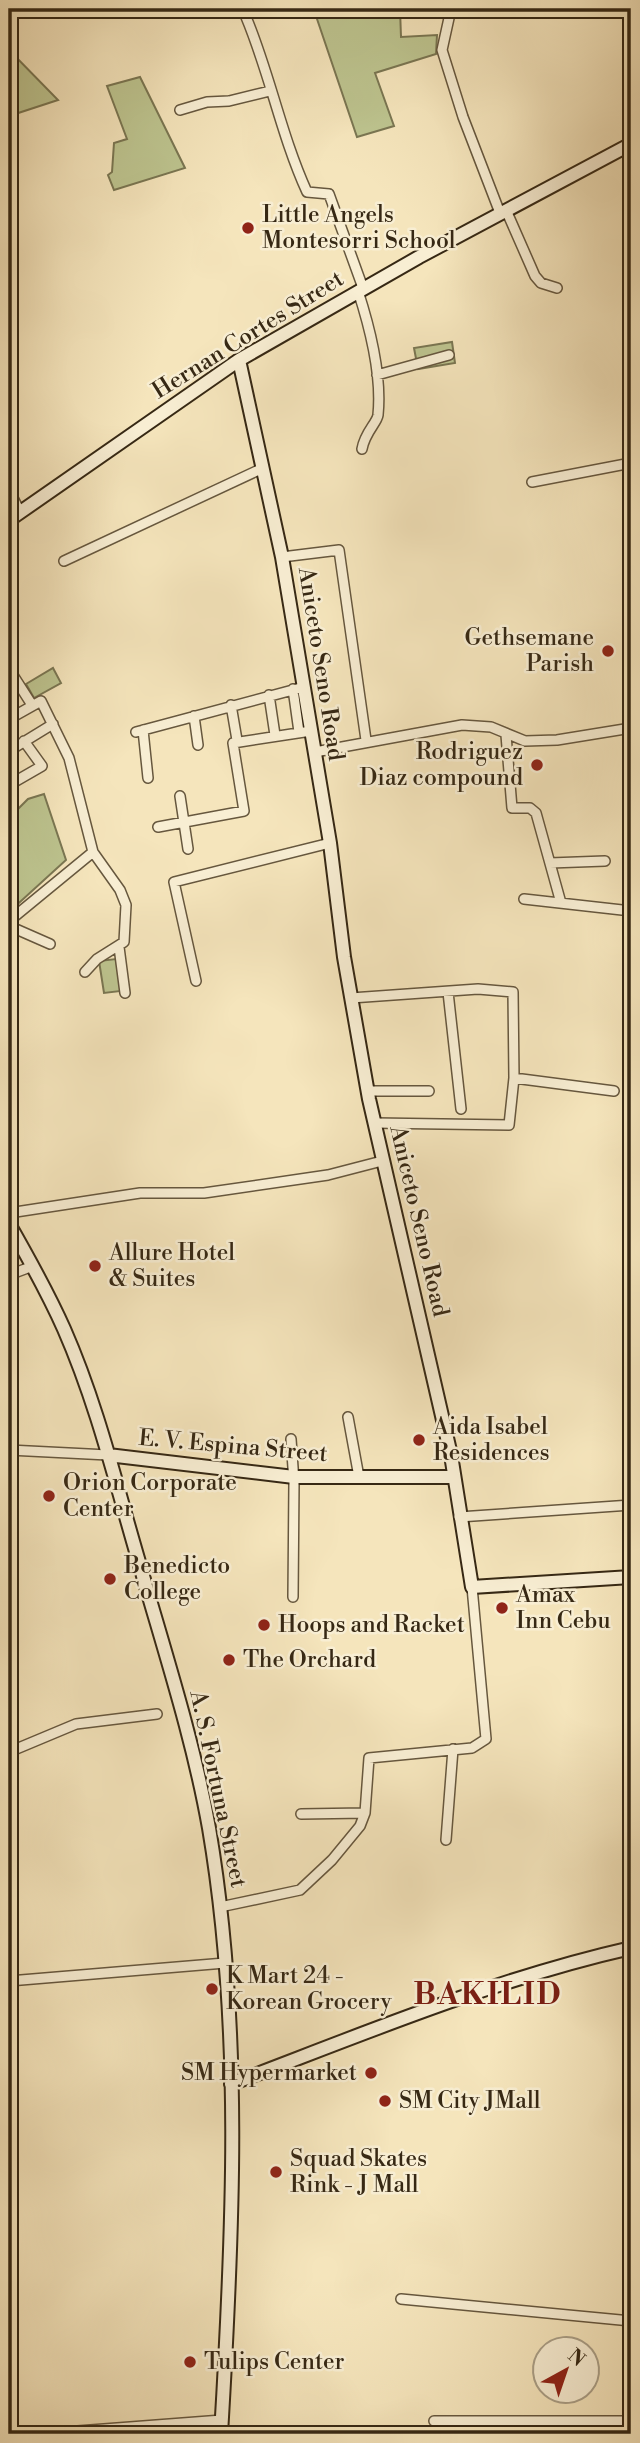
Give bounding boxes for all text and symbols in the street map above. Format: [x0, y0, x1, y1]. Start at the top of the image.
place label: Little Angels Montesorri School [262, 201, 456, 255]
marker: Little Angels Montesorri School [240, 220, 256, 236]
street label: Hernan Cortes Street [147, 265, 349, 405]
street label: Aniceto Seno Road [292, 564, 350, 763]
place label: Gethsemane Parish [465, 624, 594, 678]
marker: Gethsemane Parish [600, 643, 616, 659]
place label: Rodriguez Diaz compound [359, 738, 523, 792]
marker: Rodriguez Diaz compound [529, 757, 545, 773]
street label: Aniceto Seno Road [383, 1122, 455, 1319]
place label: Allure Hotel & Suites [108, 1239, 235, 1293]
marker: Allure Hotel & Suites [87, 1258, 103, 1274]
place label: Aida Isabel Residences [432, 1413, 550, 1467]
street label: E. V. Espina Street [137, 1424, 329, 1468]
marker: Aida Isabel Residences [411, 1432, 427, 1448]
place label: Orion Corporate Center [63, 1469, 237, 1523]
marker: Orion Corporate Center [41, 1488, 57, 1504]
place label: Benedicto College [123, 1552, 230, 1606]
marker: Benedicto College [102, 1571, 118, 1587]
place label: Amax Inn Cebu [515, 1581, 611, 1635]
marker: Amax Inn Cebu [494, 1600, 510, 1616]
place label: Hoops and Racket [278, 1611, 465, 1639]
marker: Hoops and Racket [256, 1617, 272, 1633]
place label: The Orchard [243, 1646, 376, 1674]
marker: The Orchard [221, 1652, 237, 1668]
street label: A. S. Fortuna Street [183, 1687, 253, 1890]
place label: K Mart 24 - Korean Grocery [226, 1962, 392, 2016]
district label: BAKILID [413, 1976, 563, 2014]
marker: K Mart 24 - Korean Grocery [204, 1981, 220, 1997]
place label: SM Hypermarket [181, 2059, 357, 2087]
marker: SM Hypermarket [363, 2065, 379, 2081]
place label: SM City JMall [399, 2087, 541, 2115]
marker: SM City JMall [377, 2093, 393, 2109]
place label: Squad Skates Rink - J Mall [290, 2145, 427, 2199]
marker: Squad Skates Rink - J Mall [268, 2164, 284, 2180]
north arrow [532, 2334, 602, 2404]
text: N [563, 2344, 590, 2372]
place label: Tulips Center [204, 2348, 345, 2376]
marker: Tulips Center [182, 2354, 198, 2370]

